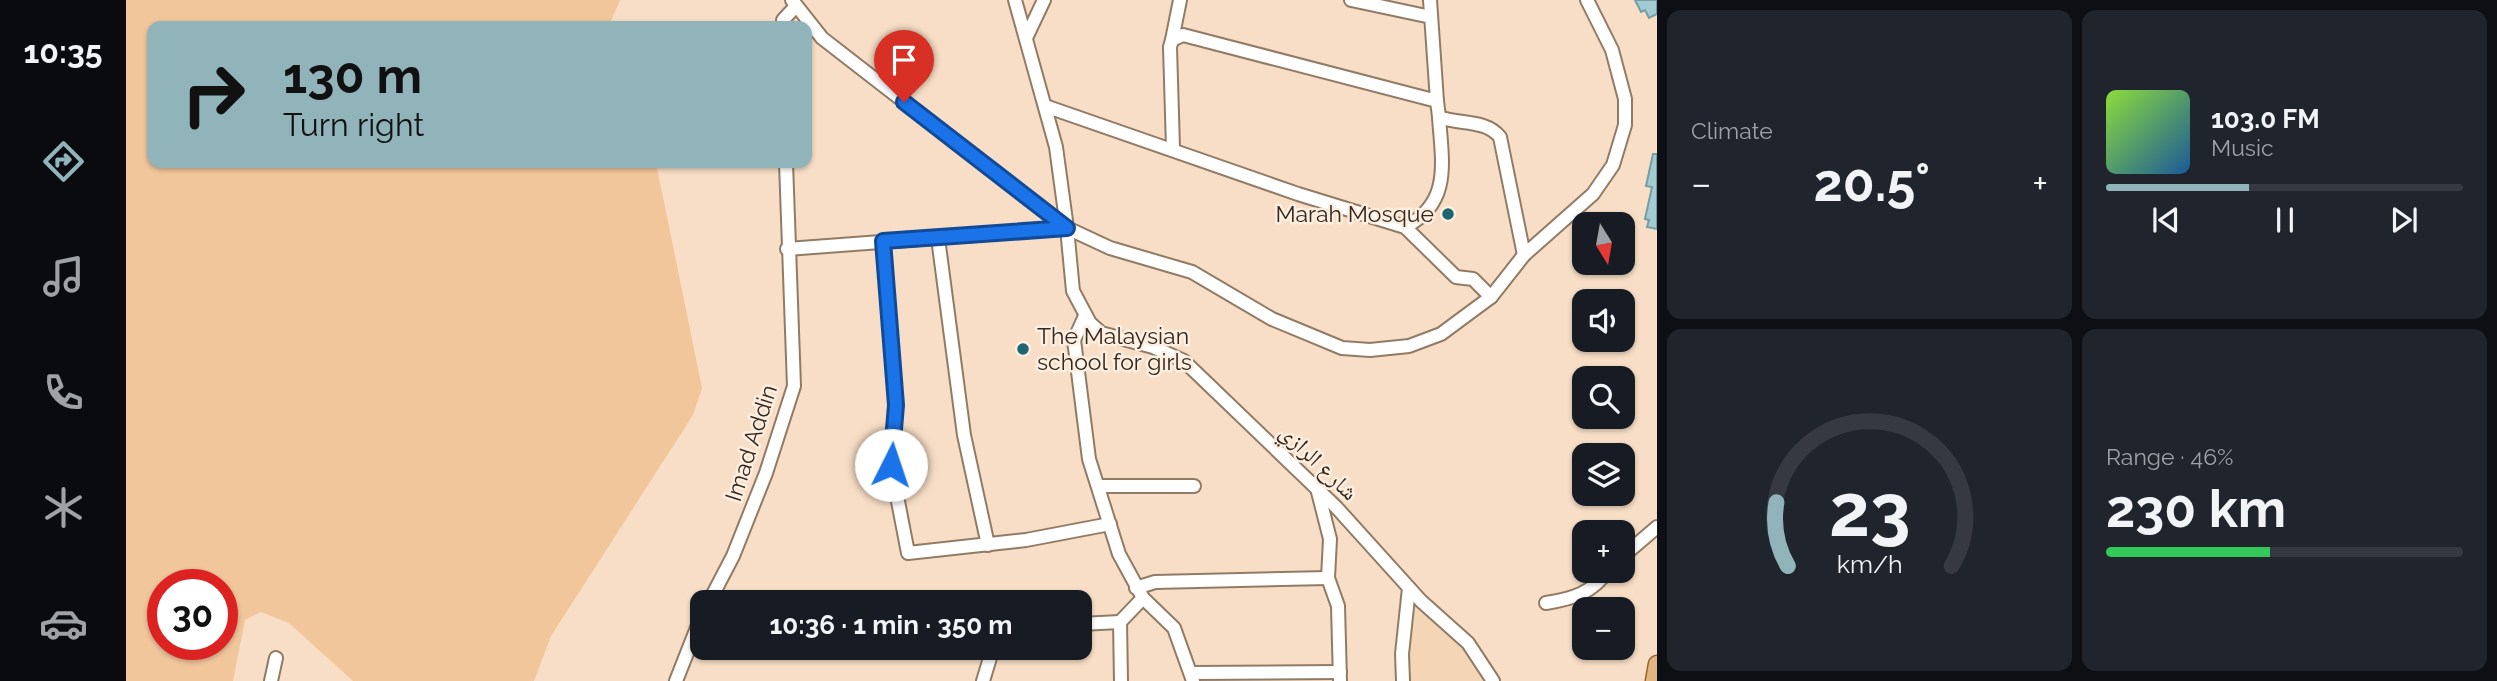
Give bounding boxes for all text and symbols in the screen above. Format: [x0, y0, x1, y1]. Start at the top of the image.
pin [874, 30, 934, 102]
text: 10:35 [24, 33, 102, 70]
icon: arrive [885, 41, 923, 79]
text: 130 m [283, 47, 422, 104]
icon: right [168, 49, 259, 140]
text: 103.0 FM [2211, 104, 2320, 134]
text: Turn right [283, 106, 424, 143]
text: Climate [1691, 117, 1773, 144]
text: Music [2211, 134, 2274, 161]
icon: directions [39, 137, 88, 186]
text: 20.5° [1814, 152, 1930, 213]
text: − [1691, 161, 1711, 206]
text: + [2032, 161, 2048, 206]
place label: Marah Mosque [1275, 200, 1434, 227]
icon: previous [2147, 201, 2185, 239]
icon: pause [2266, 201, 2304, 239]
icon: next [2385, 201, 2423, 239]
marker: Marah Mosque [1440, 206, 1456, 222]
north arrow [1572, 212, 1634, 275]
map controls [1572, 212, 1635, 660]
icon: music [39, 252, 88, 301]
button: sound [1572, 289, 1635, 352]
place label: The Malaysian school for girls [1037, 322, 1192, 375]
marker: The Malaysian school for girls [1015, 341, 1031, 357]
button: search [1572, 366, 1635, 429]
icon: phone [39, 368, 88, 417]
street label: Imad Addin [719, 381, 782, 505]
street label: شارع الرازي [1271, 418, 1364, 510]
position arrow [854, 428, 928, 502]
button: layers [1572, 443, 1635, 506]
text: Range · 46% [2106, 443, 2233, 470]
text: 23 [1829, 468, 1910, 553]
text: 230 km [2106, 478, 2286, 539]
icon: climate [39, 483, 88, 532]
button: + [1572, 520, 1635, 583]
text: km/h [1837, 549, 1902, 579]
speed limit sign: 30 [147, 569, 238, 660]
button: − [1572, 597, 1635, 660]
icon: car [39, 599, 88, 648]
text: 10:36 · 1 min · 350 m [769, 610, 1013, 640]

